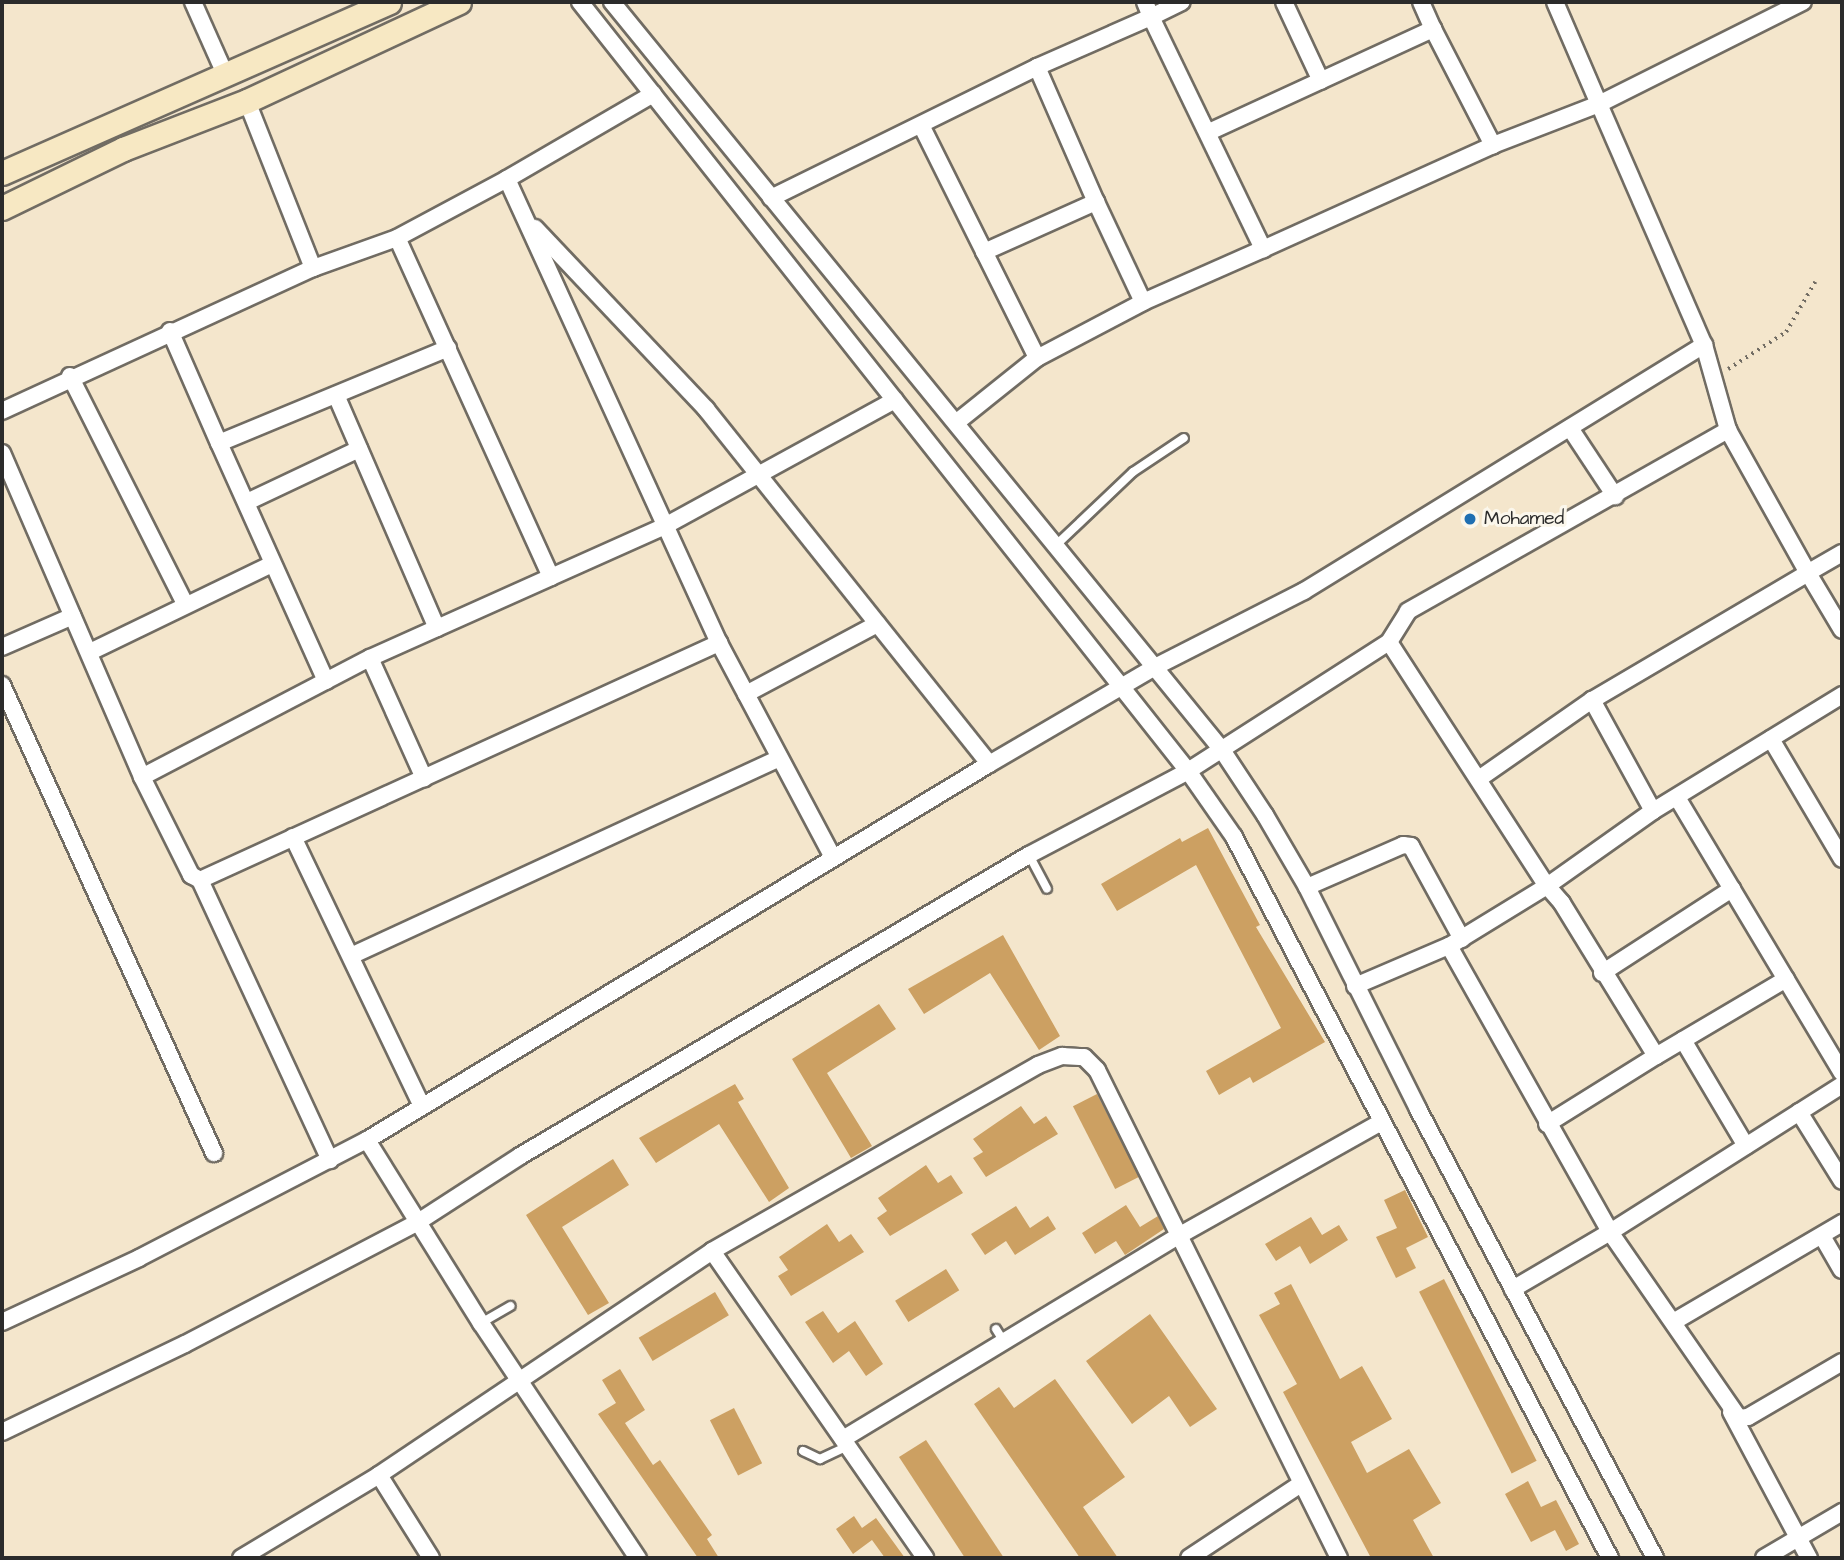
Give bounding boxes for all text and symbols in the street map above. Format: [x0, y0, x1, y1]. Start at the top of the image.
place label: Mohamed [1484, 508, 1564, 530]
marker: Mohamed [1462, 511, 1478, 527]

